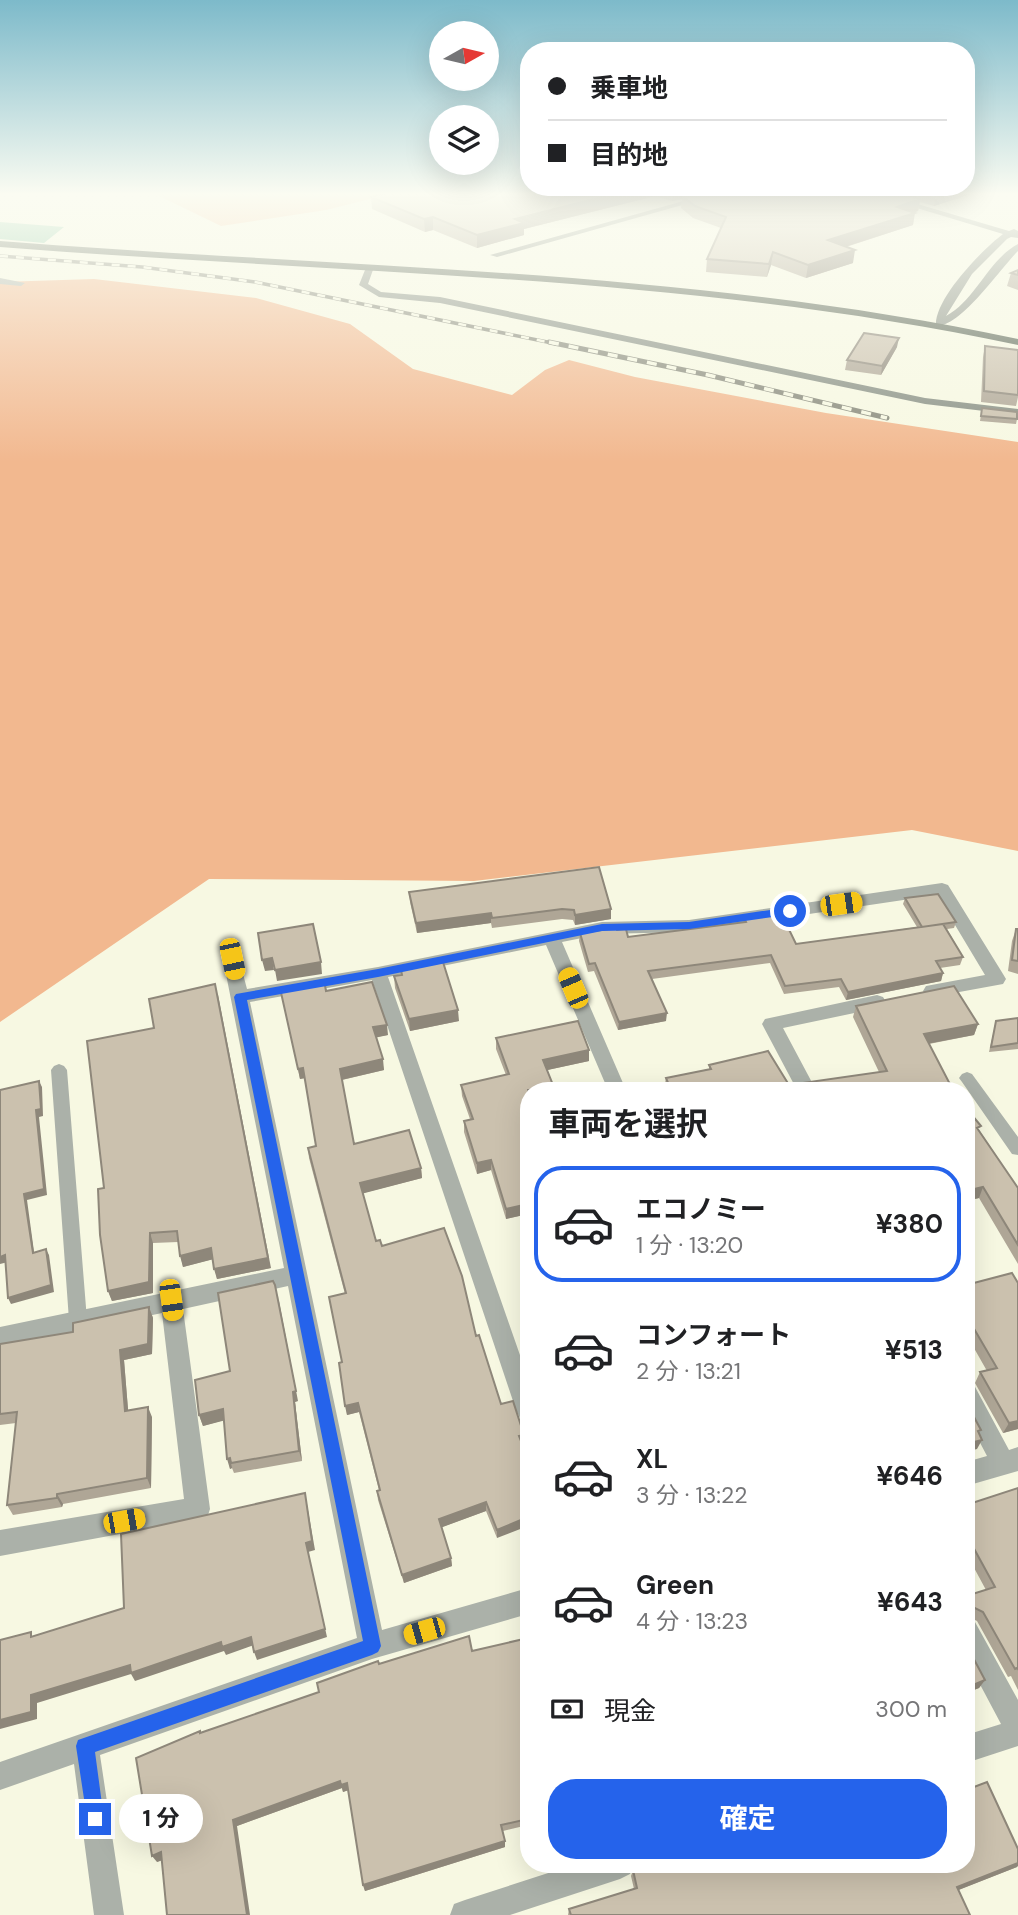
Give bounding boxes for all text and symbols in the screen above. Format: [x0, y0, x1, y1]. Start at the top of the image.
north arrow [429, 21, 499, 91]
map controls [429, 21, 499, 175]
text: 乗車地 [590, 71, 668, 105]
button: layers [429, 105, 499, 175]
text: 目的地 [590, 138, 668, 172]
car [819, 891, 864, 917]
route start [774, 895, 806, 927]
car [218, 936, 247, 982]
car [556, 965, 591, 1011]
text: 車両を選択 [548, 1103, 708, 1145]
text: エコノミー [636, 1192, 766, 1226]
icon: car [552, 1193, 615, 1256]
text: ¥380 [876, 1207, 943, 1241]
text: 1 分 · 13:20 [636, 1230, 743, 1260]
car [158, 1278, 185, 1322]
text: コンフォート [636, 1318, 791, 1352]
icon: car [552, 1319, 615, 1382]
text: ¥513 [885, 1333, 943, 1367]
text: 2 分 · 13:21 [636, 1356, 741, 1386]
text: XL [636, 1442, 668, 1476]
icon: car [552, 1445, 615, 1508]
text: ¥646 [876, 1459, 943, 1493]
text: 3 分 · 13:22 [636, 1480, 747, 1510]
car [102, 1507, 147, 1535]
text: Green [636, 1568, 714, 1602]
icon: car [552, 1571, 615, 1634]
text: ¥643 [877, 1585, 943, 1619]
text: 4 分 · 13:23 [636, 1606, 748, 1636]
car [401, 1615, 448, 1647]
icon: cash [548, 1690, 586, 1728]
text: 現金 [604, 1694, 656, 1728]
text: 300 m [875, 1694, 947, 1724]
button: 確定 [548, 1779, 947, 1859]
callout: 1 分 [119, 1794, 204, 1843]
route end [79, 1803, 111, 1835]
text: 1 分 [143, 1803, 179, 1833]

